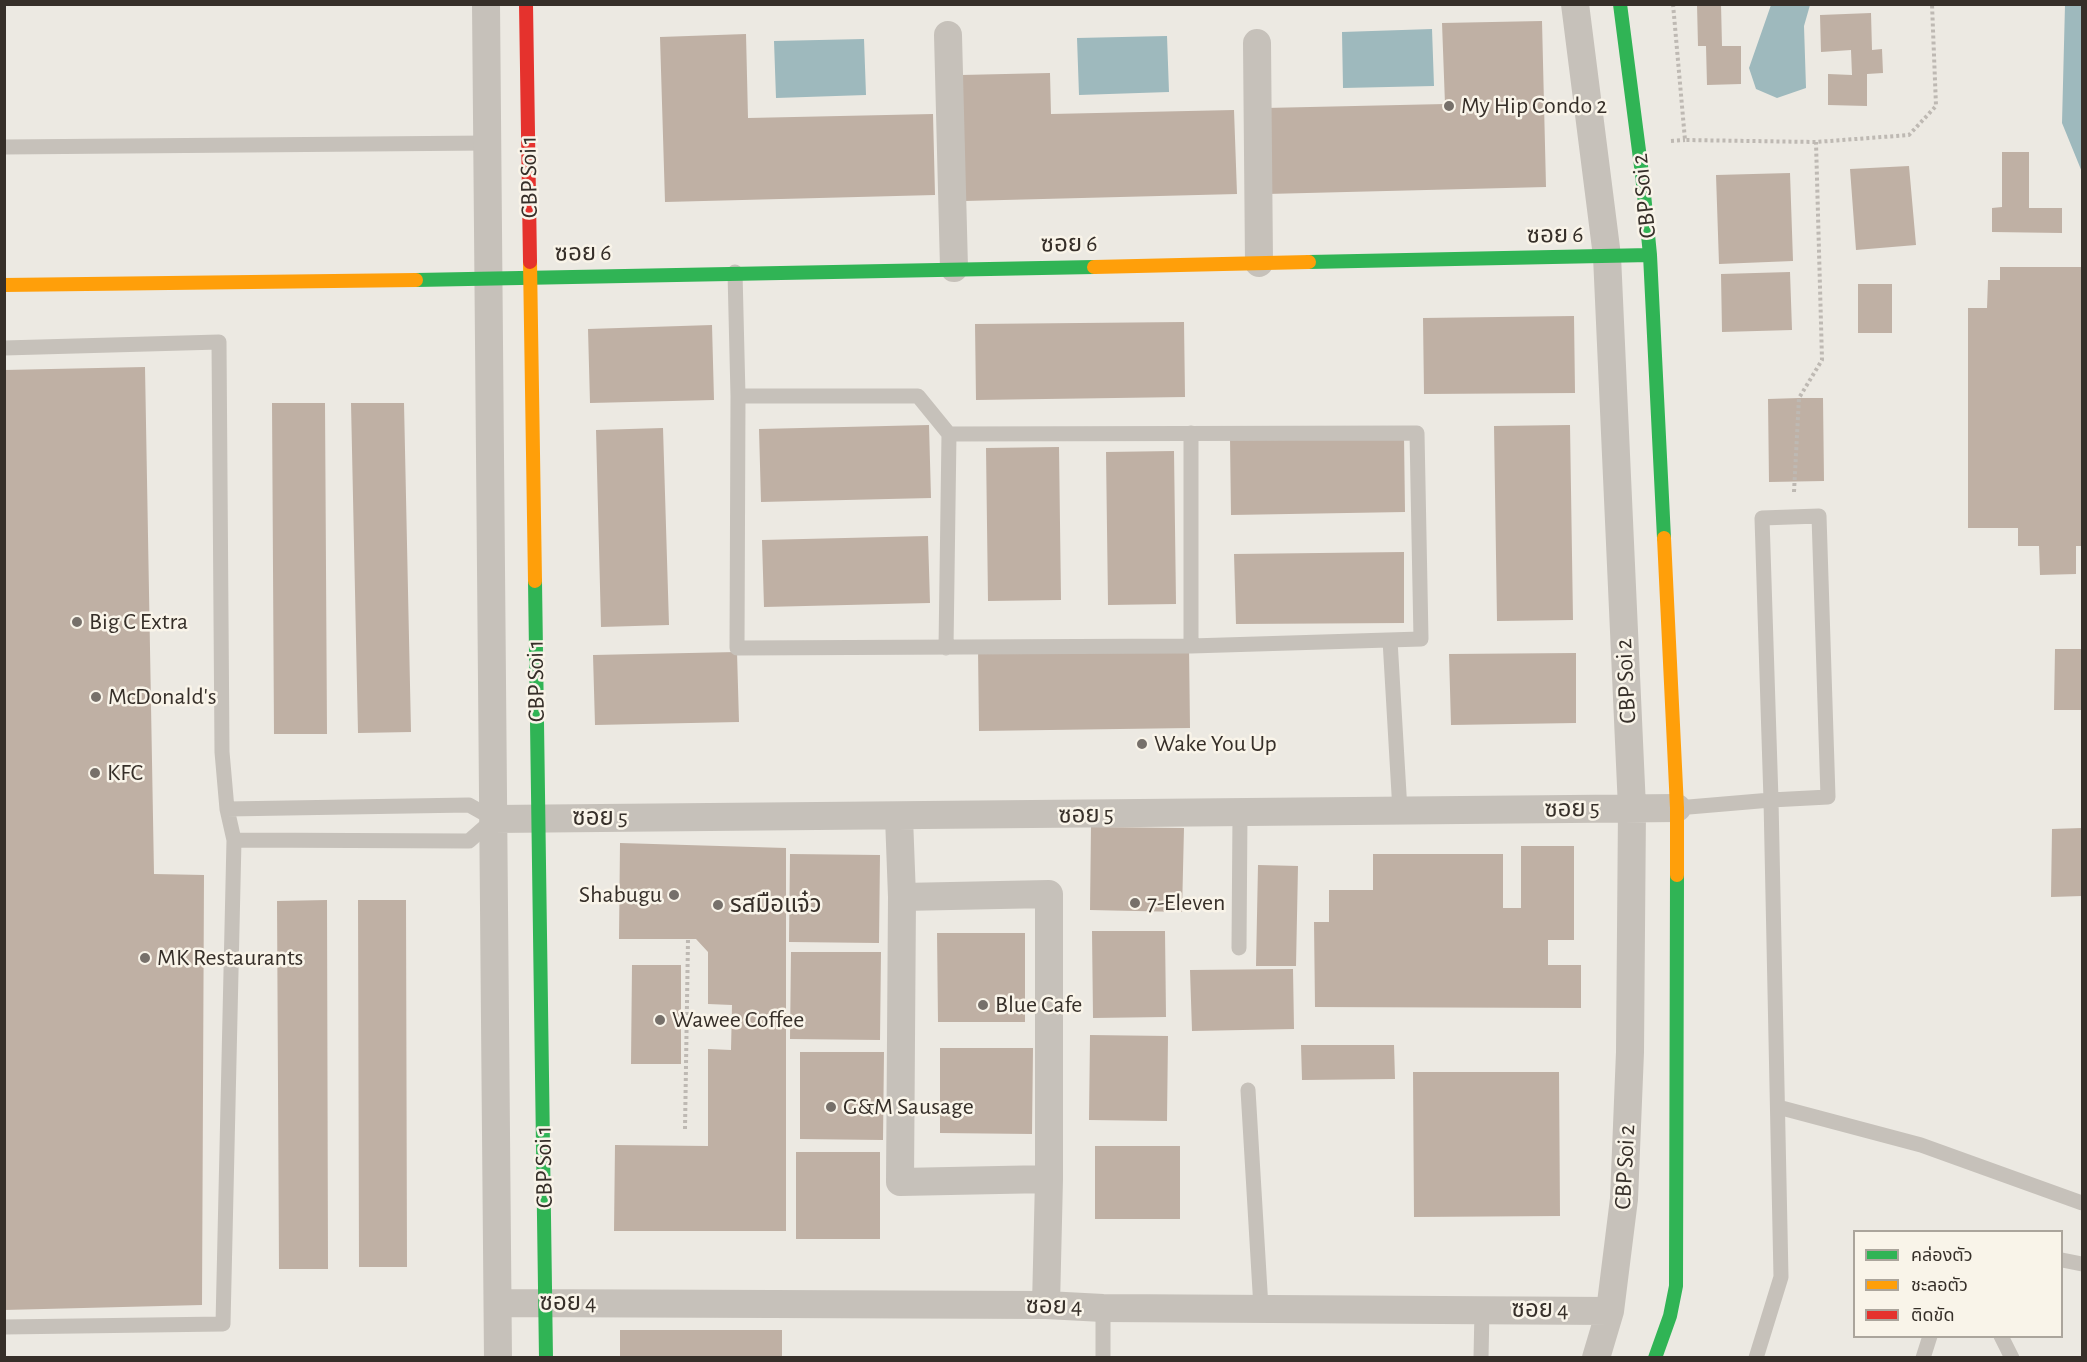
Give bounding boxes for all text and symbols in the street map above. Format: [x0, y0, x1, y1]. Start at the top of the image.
place label: My Hip Condo 2 [1461, 92, 1607, 120]
marker: My Hip Condo 2 [1442, 99, 1456, 113]
street label: CBP Soi 1 [514, 136, 544, 218]
street label: CBP Soi 2 [1625, 152, 1663, 240]
street label: ซอย 6 [1526, 220, 1584, 250]
street label: ซอย 6 [1040, 229, 1098, 259]
street label: ซอย 6 [554, 238, 612, 268]
place label: Big C Extra [89, 608, 188, 636]
marker: Big C Extra [70, 615, 84, 629]
street label: CBP Soi 2 [1609, 638, 1643, 724]
street label: CBP Soi 1 [521, 640, 551, 722]
place label: McDonald's [108, 683, 217, 711]
marker: McDonald's [89, 690, 103, 704]
place label: Wake You Up [1154, 730, 1277, 758]
marker: Wake You Up [1135, 737, 1149, 751]
place label: KFC [107, 759, 143, 787]
marker: KFC [88, 766, 102, 780]
street label: ซอย 5 [1544, 794, 1600, 824]
street label: ซอย 5 [1058, 800, 1114, 830]
street label: ซอย 5 [572, 804, 628, 832]
place label: Shabugu [579, 881, 662, 909]
marker: Shabugu [667, 888, 681, 902]
place label: 7-Eleven [1147, 889, 1225, 917]
place label: รสมือแจ๋ว [730, 891, 821, 919]
marker: 7-Eleven [1128, 896, 1142, 910]
marker: รสมือแจ๋ว [711, 898, 725, 912]
place label: MK Restaurants [157, 944, 303, 972]
marker: MK Restaurants [138, 951, 152, 965]
place label: Blue Cafe [995, 991, 1082, 1019]
marker: Blue Cafe [976, 998, 990, 1012]
place label: Wawee Coffee [672, 1006, 804, 1034]
marker: Wawee Coffee [653, 1013, 667, 1027]
place label: G&M Sausage [843, 1093, 974, 1121]
marker: G&M Sausage [824, 1100, 838, 1114]
street label: CBP Soi 2 [1608, 1124, 1642, 1210]
street label: CBP Soi 1 [529, 1126, 559, 1208]
legend [1853, 1230, 2063, 1338]
text: คล่องตัว [1911, 1247, 1973, 1265]
text: ชะลอตัว [1911, 1277, 1968, 1295]
street label: ซอย 4 [540, 1289, 596, 1317]
street label: ซอย 4 [1025, 1291, 1083, 1321]
street label: ซอย 4 [1512, 1296, 1568, 1324]
text: ติดขัด [1911, 1307, 1954, 1325]

